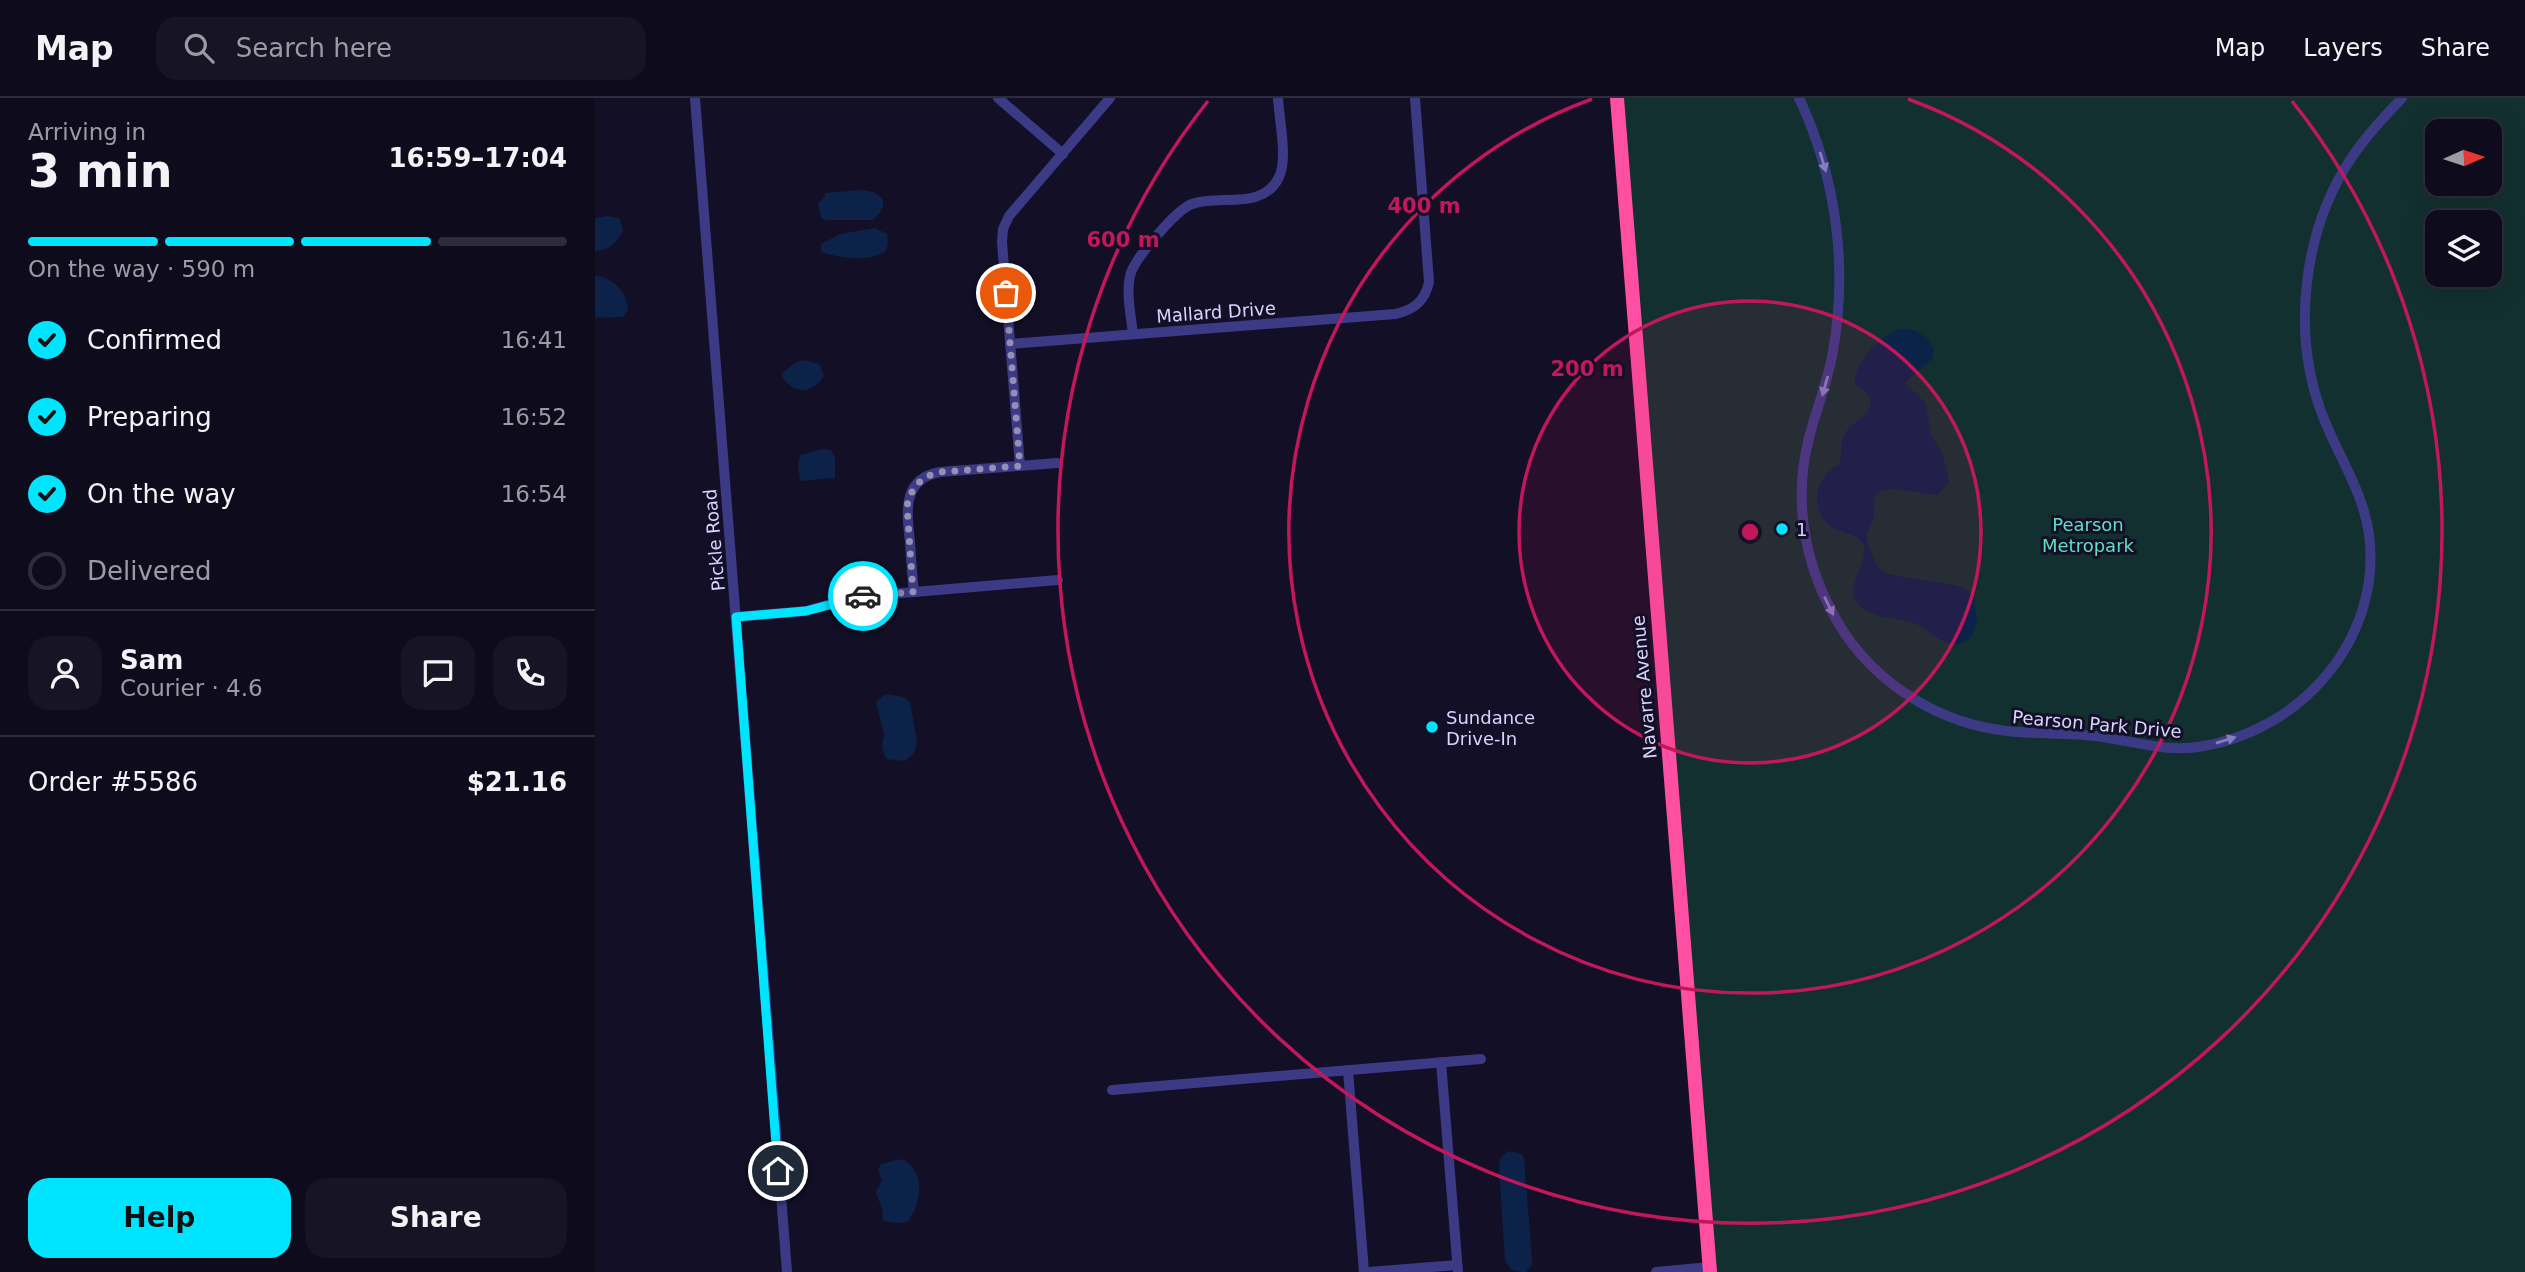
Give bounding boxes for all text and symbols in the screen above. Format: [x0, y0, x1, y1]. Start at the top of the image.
search box [156, 17, 646, 80]
text: Map [35, 29, 114, 68]
icon: search [180, 29, 218, 67]
text: Search here [236, 33, 392, 63]
text: Map [2215, 34, 2265, 62]
text: Layers [2303, 34, 2383, 62]
text: Share [2421, 34, 2490, 62]
text: Arriving in [28, 119, 146, 145]
north arrow [2425, 119, 2503, 196]
map controls [2425, 119, 2502, 287]
text: 16:59–17:04 [388, 143, 567, 173]
text: 3 min [28, 144, 172, 198]
one-way arrow [1819, 152, 1829, 173]
text: 400 m [1387, 194, 1461, 218]
button: layers [2425, 210, 2502, 287]
text: 600 m [1086, 228, 1160, 252]
text: On the way · 590 m [28, 256, 255, 282]
pin [976, 263, 1036, 323]
icon: bag [987, 274, 1025, 312]
street label: Mallard Drive [1156, 297, 1276, 327]
icon: check [28, 321, 66, 359]
text: Confirmed [87, 325, 222, 355]
text: 16:41 [501, 327, 567, 353]
text: 200 m [1550, 357, 1624, 381]
one-way arrow [1819, 376, 1829, 397]
icon: check [28, 398, 66, 436]
text: Preparing [87, 402, 212, 432]
text: 16:52 [501, 404, 567, 430]
icon: check [28, 475, 66, 513]
text: On the way [87, 479, 236, 509]
text: 16:54 [501, 481, 567, 507]
street label: Pickle Road [699, 488, 729, 592]
park label: Pearson Metropark [2042, 514, 2135, 556]
place label: 1 [1796, 519, 1807, 540]
centre of rings [1738, 520, 1762, 544]
marker: 1 [1774, 521, 1790, 537]
text: Delivered [87, 556, 211, 586]
courier [828, 561, 898, 631]
icon: car [844, 577, 882, 615]
one-way arrow [1824, 596, 1835, 616]
street label: Navarre Avenue [1627, 614, 1661, 760]
button: person [28, 636, 102, 710]
button: chat [401, 636, 475, 710]
button: phone [493, 636, 567, 710]
text: Sam [120, 645, 183, 675]
text: Courier · 4.6 [120, 675, 263, 701]
street label: Pearson Park Drive [2011, 706, 2183, 742]
place label: Sundance Drive-In [1446, 707, 1535, 749]
marker: Sundance Drive-In [1424, 719, 1440, 735]
one-way arrow [2216, 735, 2237, 745]
text: Order #5586 [28, 767, 198, 797]
text: $21.16 [467, 767, 567, 797]
pin [748, 1141, 808, 1201]
icon: home [759, 1152, 797, 1190]
button: Help [28, 1178, 291, 1258]
button: Share [305, 1178, 567, 1258]

